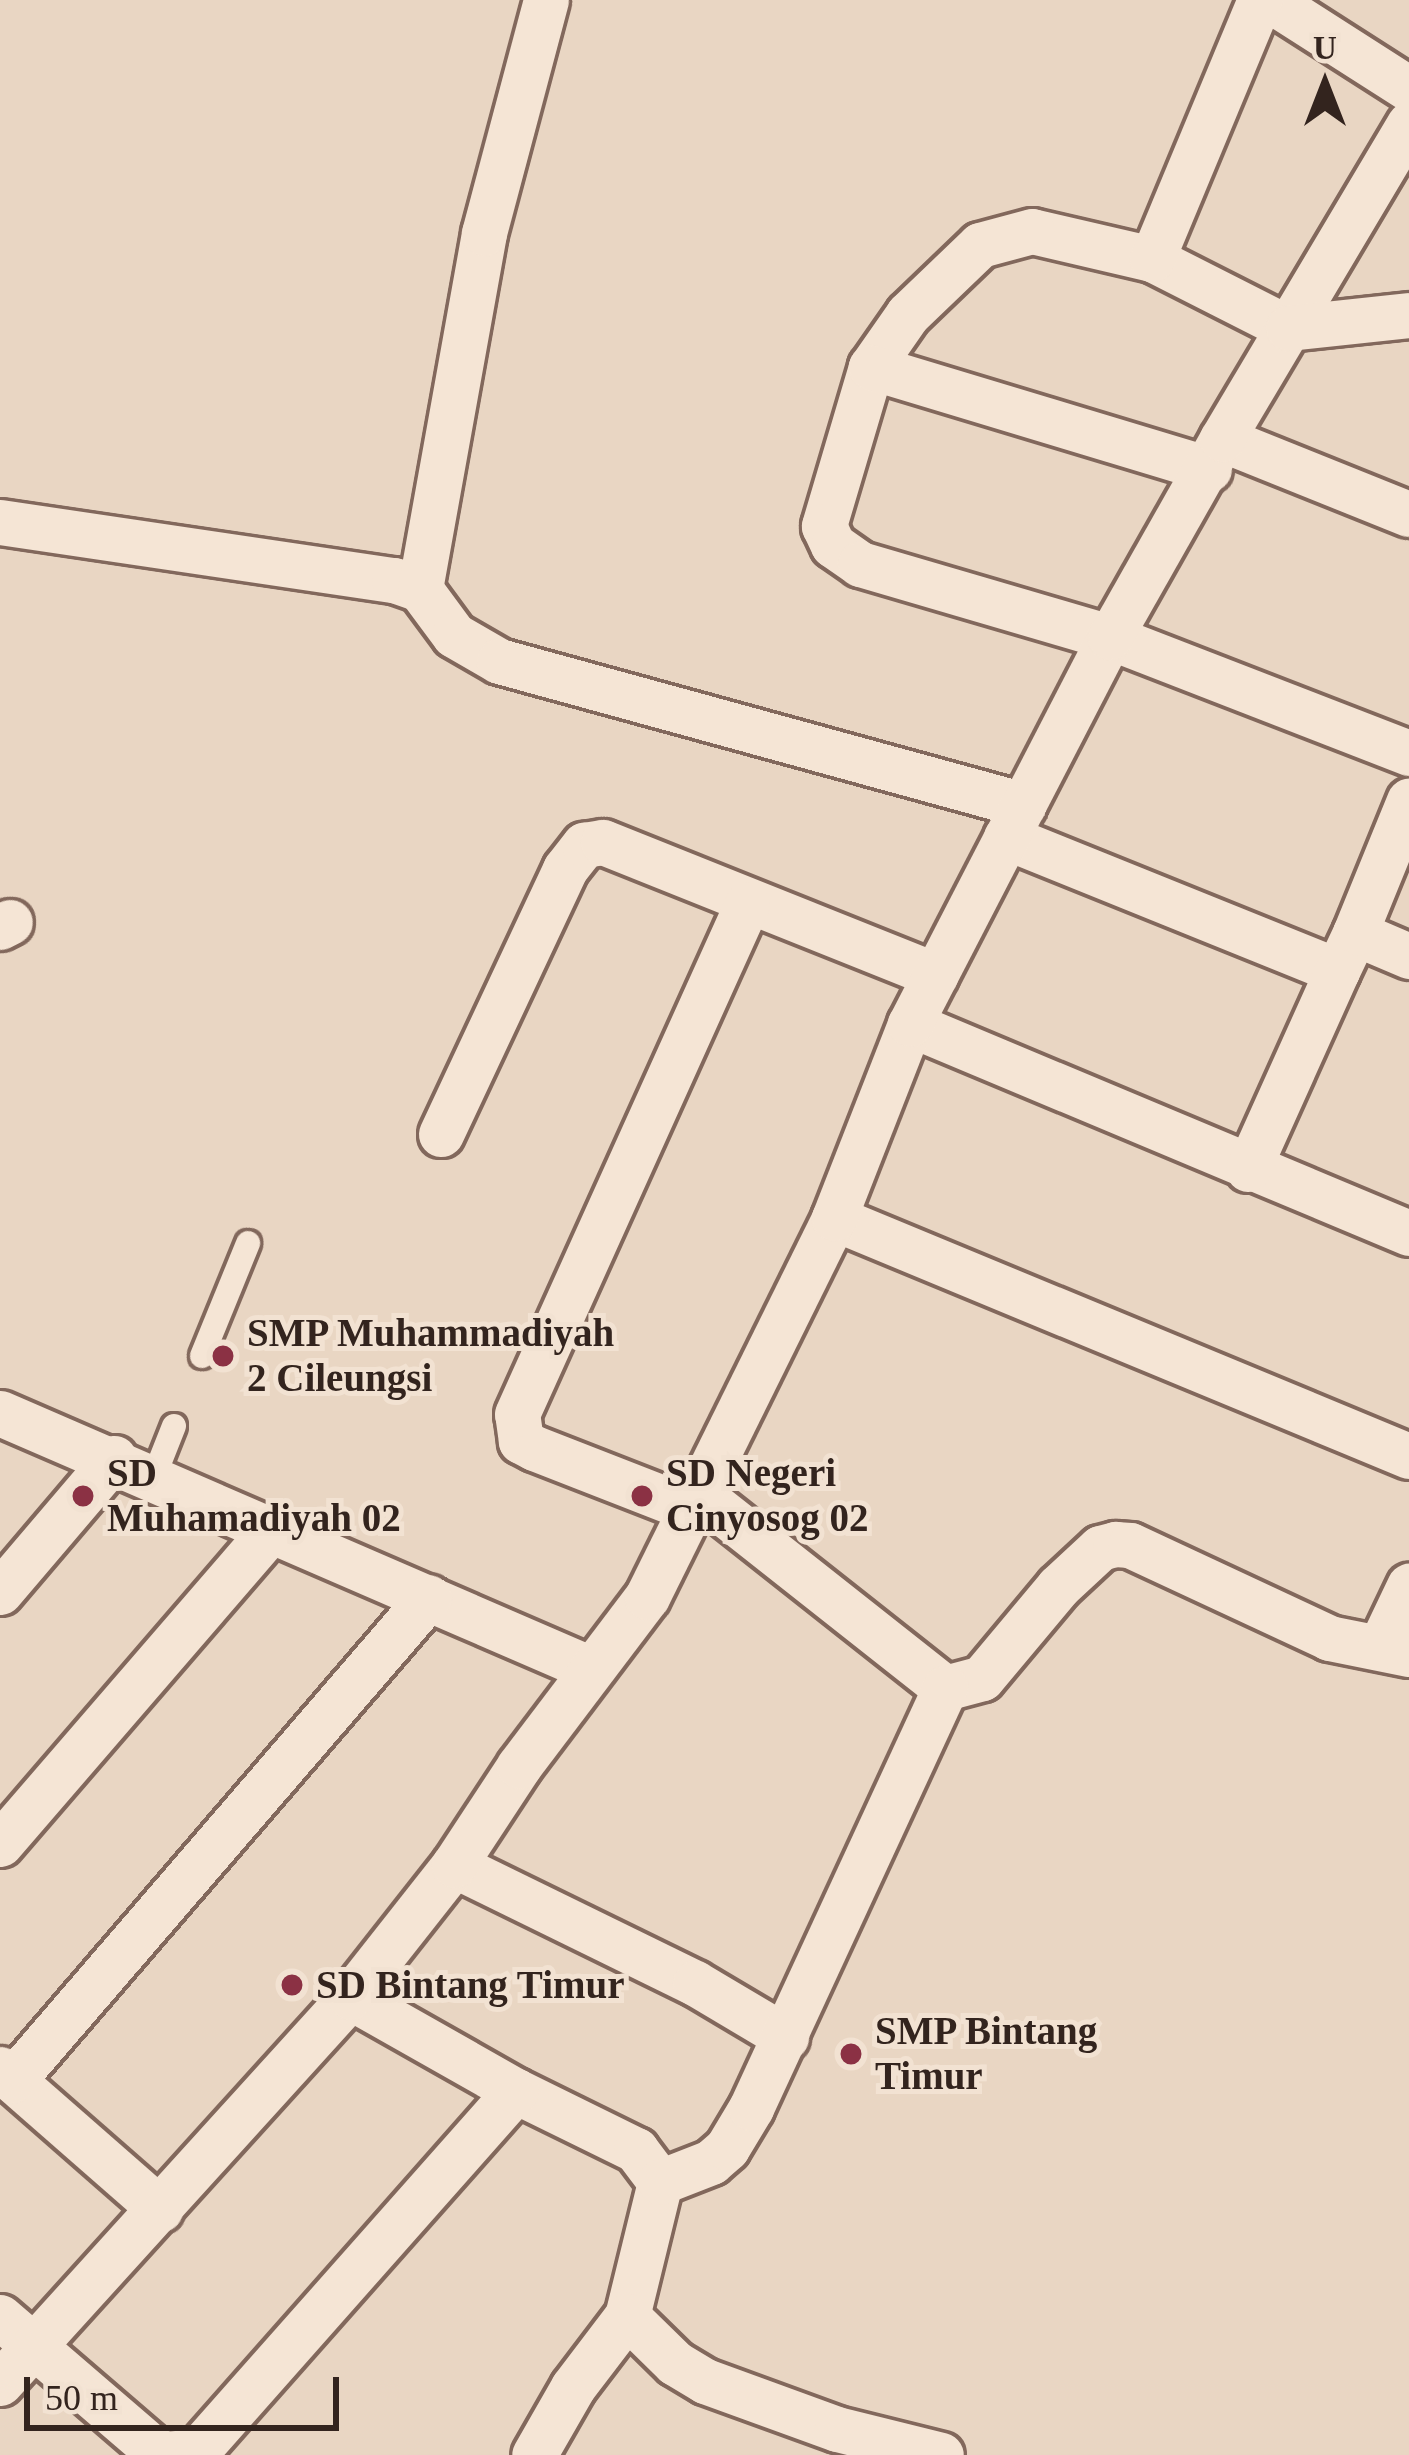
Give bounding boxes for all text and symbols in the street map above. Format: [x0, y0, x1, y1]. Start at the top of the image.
north arrow [1265, 24, 1385, 144]
text: U [1313, 30, 1337, 66]
place label: SMP Muhammadiyah 2 Cileungsi [247, 1311, 616, 1402]
marker: SMP Muhammadiyah 2 Cileungsi [210, 1343, 236, 1369]
place label: SD Muhamadiyah 02 [107, 1451, 401, 1542]
place label: SD Negeri Cinyosog 02 [666, 1451, 869, 1542]
marker: SD Muhamadiyah 02 [70, 1483, 96, 1509]
marker: SD Negeri Cinyosog 02 [629, 1483, 655, 1509]
place label: SD Bintang Timur [316, 1962, 625, 2008]
marker: SD Bintang Timur [279, 1972, 305, 1998]
place label: SMP Bintang Timur [875, 2009, 1099, 2100]
marker: SMP Bintang Timur [838, 2041, 864, 2067]
scale bar [30, 2353, 345, 2427]
text: 50 m [45, 2378, 118, 2418]

